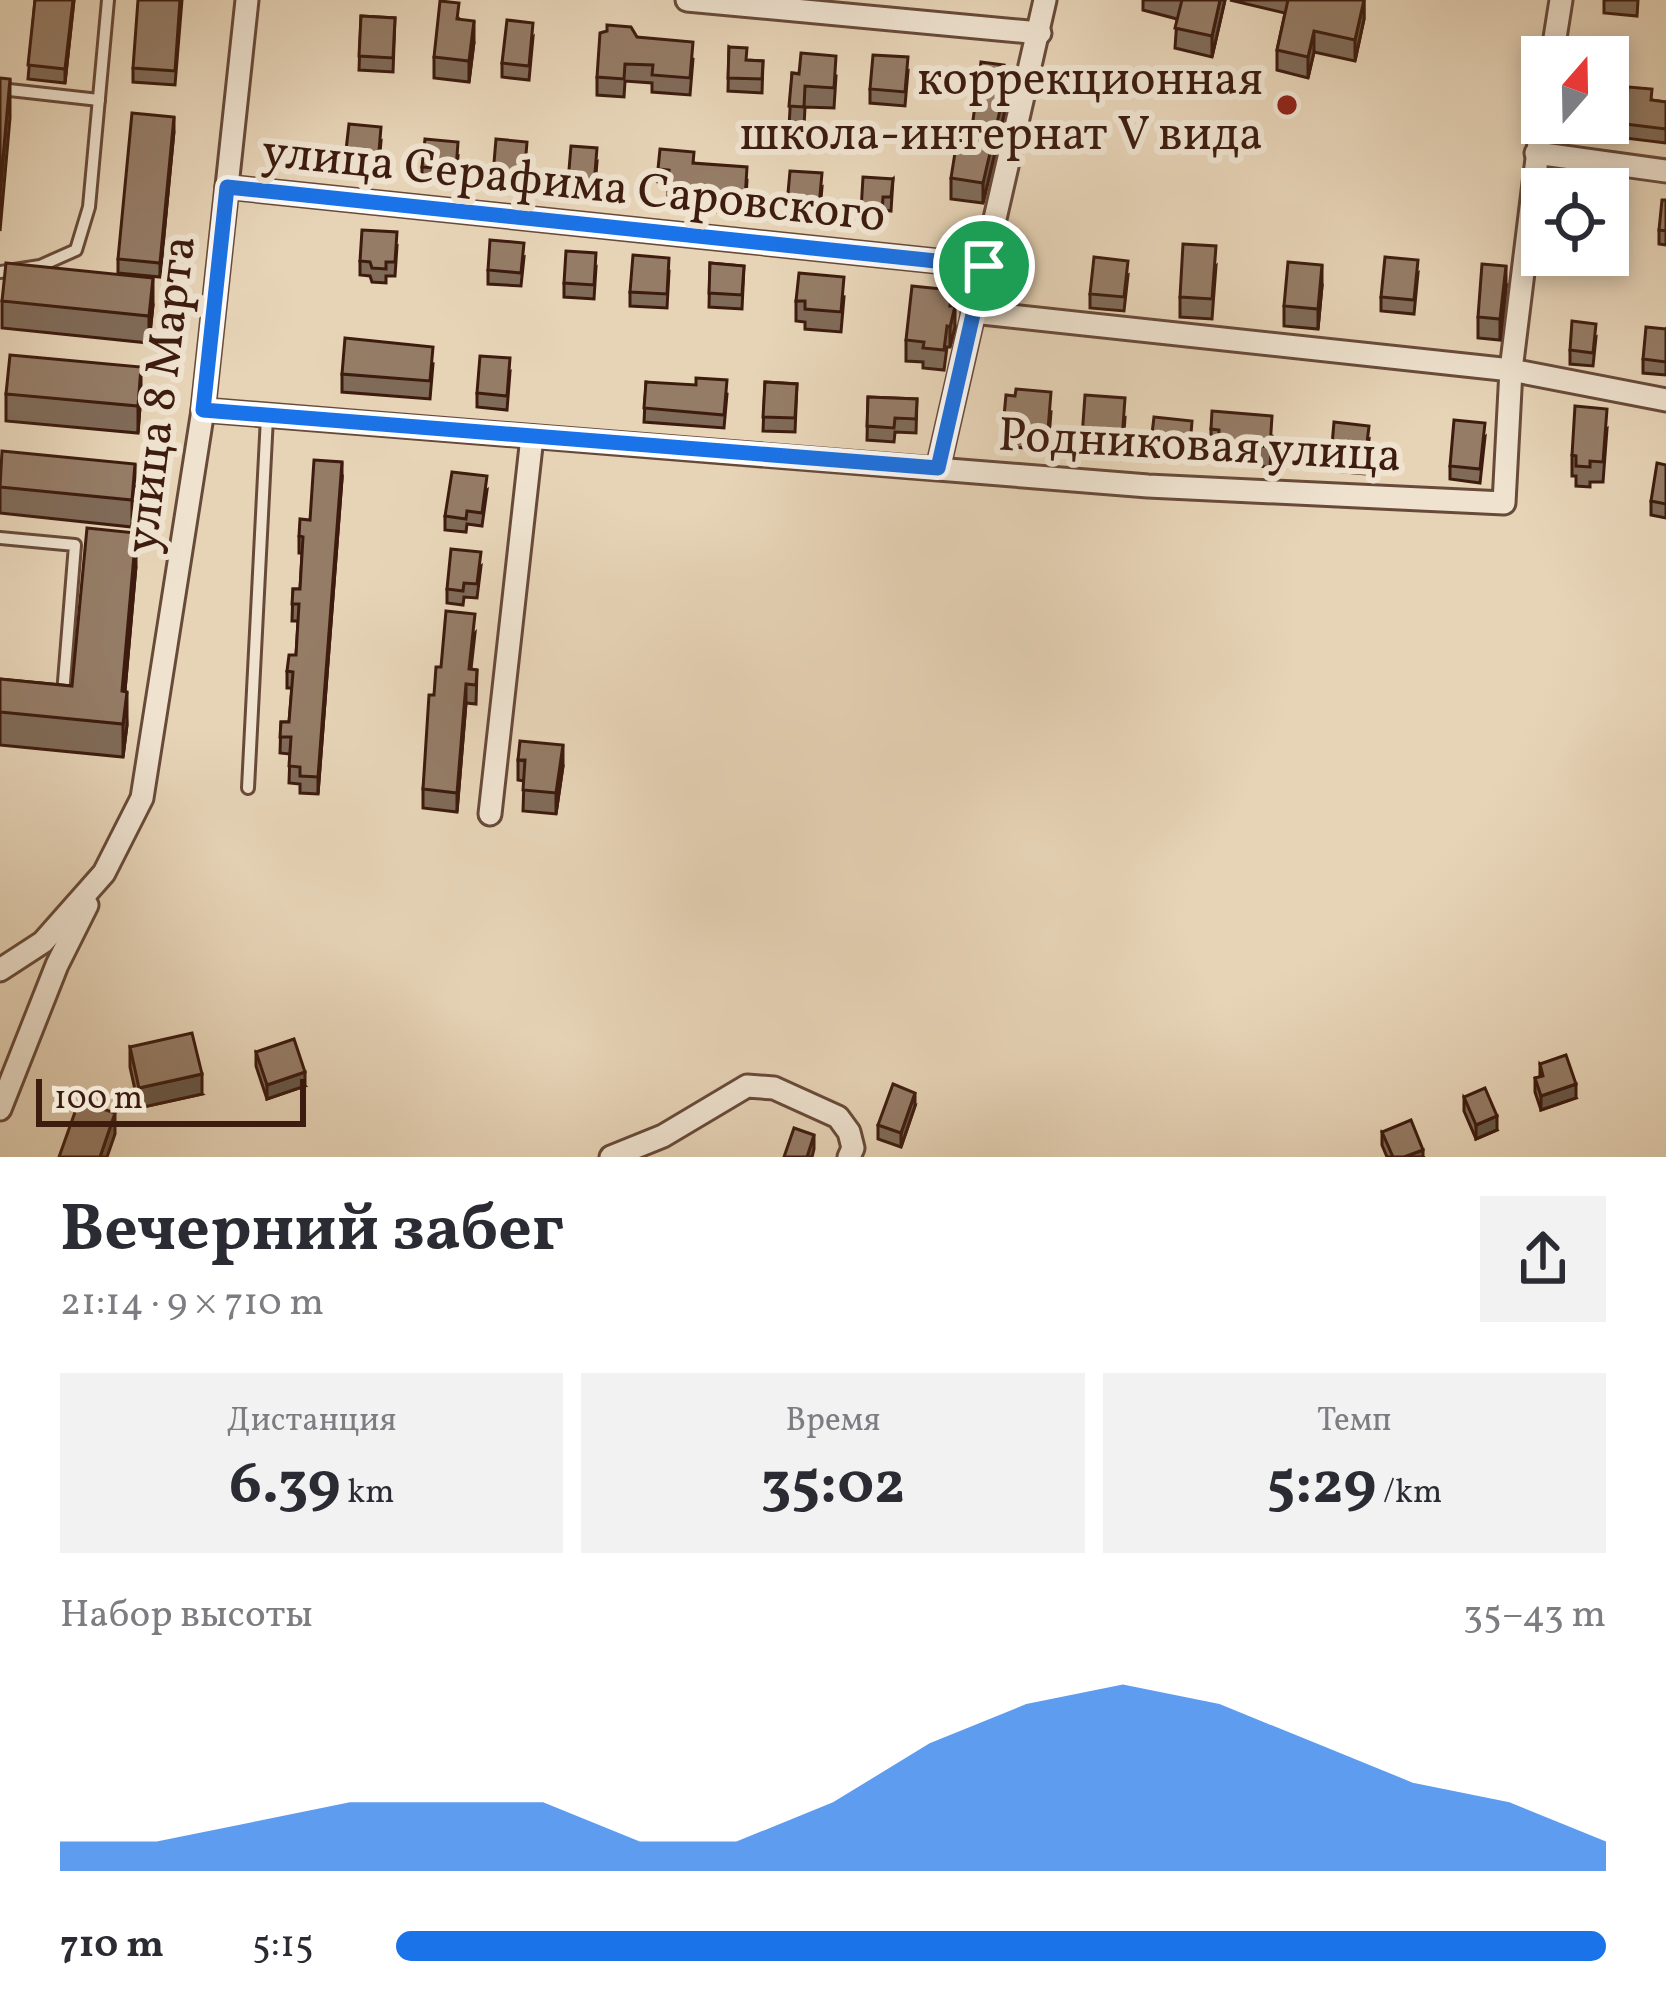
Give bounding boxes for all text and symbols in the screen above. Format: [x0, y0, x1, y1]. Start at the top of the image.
north arrow [1521, 36, 1629, 144]
map controls [1521, 36, 1629, 276]
place label: коррекционная школа-интернат V вида [740, 48, 1263, 170]
marker: коррекционная школа-интернат V вида [1274, 92, 1300, 118]
street label: улица Серафима Саровского [258, 119, 889, 252]
button: locate [1521, 168, 1629, 276]
pin [933, 215, 1035, 317]
street label: улица 8 Марта [110, 232, 215, 557]
icon: arrive [951, 233, 1017, 299]
street label: Родниковая улица [997, 403, 1403, 492]
scale bar [36, 1073, 306, 1126]
text: 100 m [54, 1077, 143, 1123]
text: Вечерний забег [60, 1186, 564, 1278]
button: share [1480, 1196, 1606, 1322]
text: 21:14 · 9 × 710 m [60, 1277, 324, 1331]
text: Дистанция [227, 1399, 397, 1445]
text: Время [786, 1399, 880, 1445]
text: Темп [1317, 1399, 1392, 1445]
text: 6.39 [229, 1445, 341, 1528]
text: 35:02 [761, 1445, 905, 1528]
text: 5:29 [1266, 1445, 1376, 1528]
text: km [341, 1471, 394, 1517]
text: /km [1376, 1471, 1442, 1517]
text: Набор высоты [60, 1589, 313, 1643]
text: 35–43 m [1463, 1589, 1606, 1643]
text: 710 m [60, 1919, 164, 1973]
text: 5:15 [252, 1919, 314, 1973]

